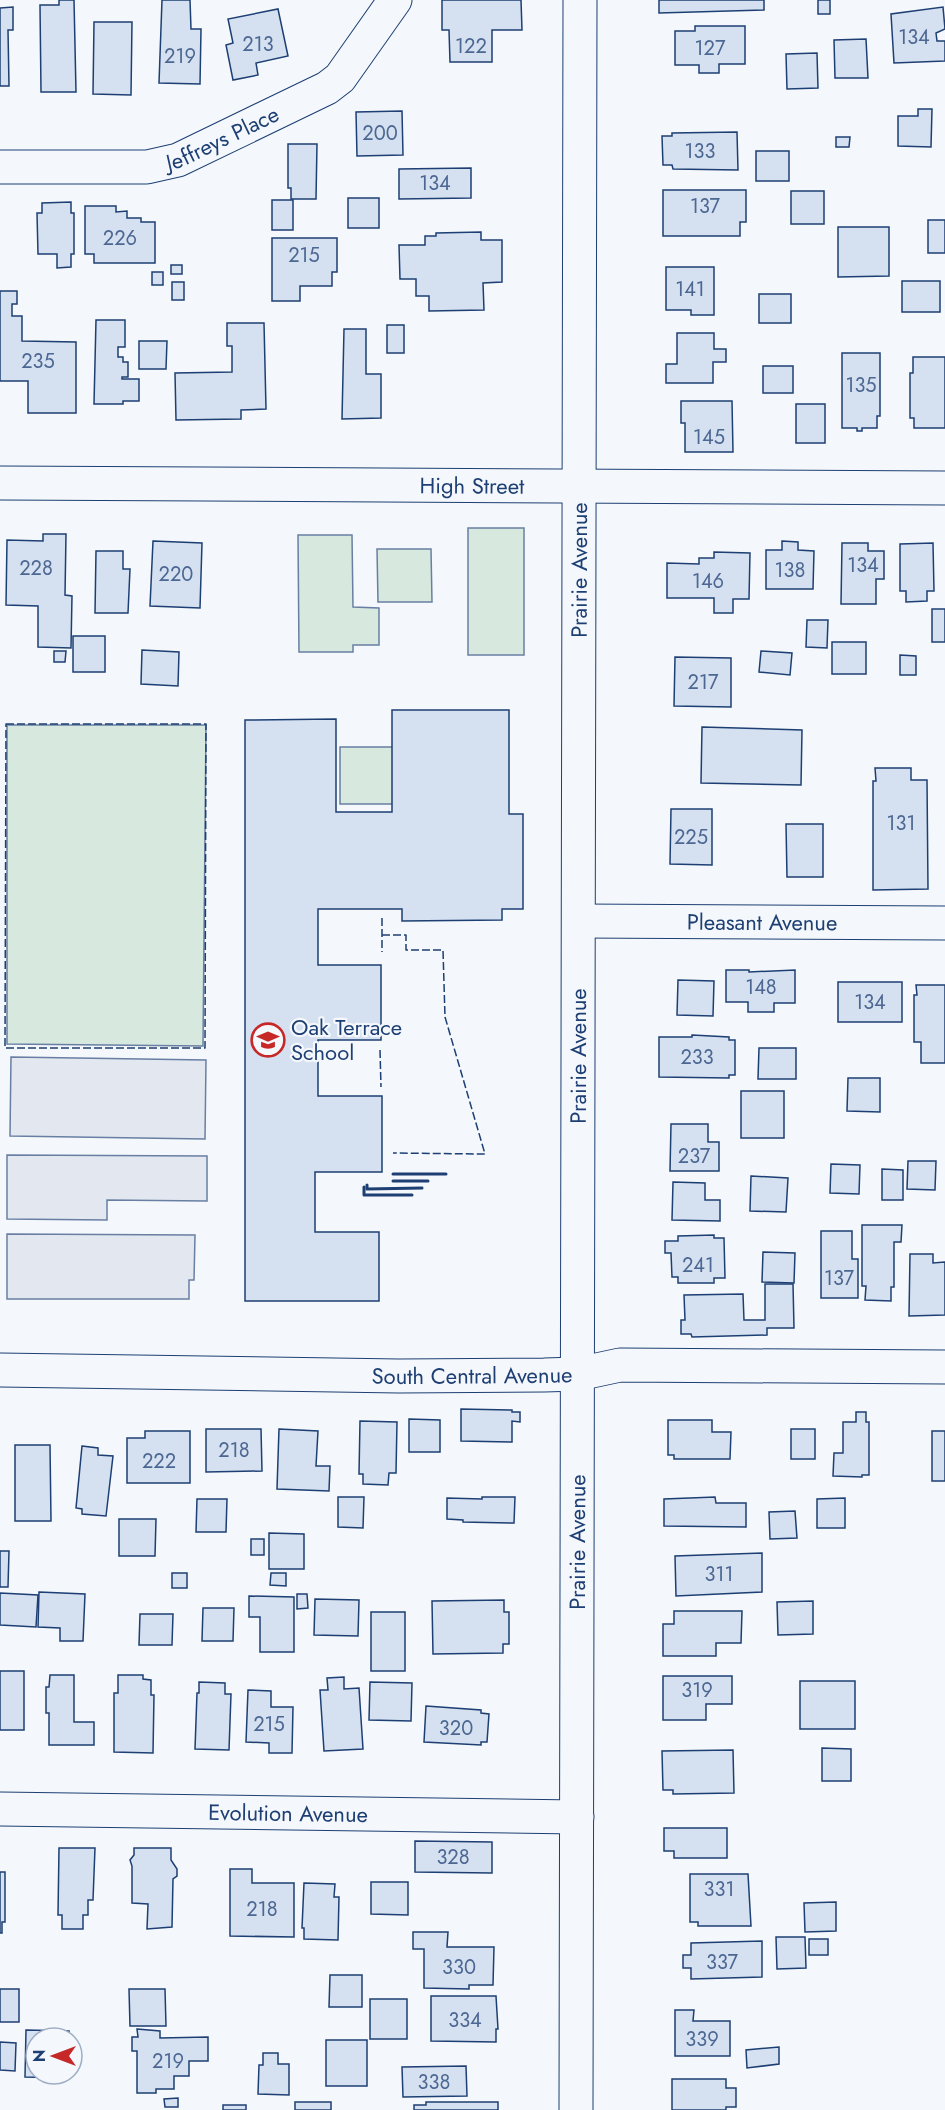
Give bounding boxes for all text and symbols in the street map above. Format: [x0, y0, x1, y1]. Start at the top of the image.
house number: 134 [898, 23, 930, 52]
house number: 213 [242, 30, 274, 59]
house number: 122 [455, 32, 487, 61]
house number: 127 [695, 34, 726, 63]
house number: 219 [164, 42, 196, 71]
street label: Jeffreys Place [160, 98, 284, 179]
house number: 200 [362, 119, 398, 148]
house number: 133 [685, 137, 715, 166]
house number: 134 [419, 169, 451, 198]
house number: 137 [690, 192, 721, 221]
house number: 226 [103, 224, 137, 253]
house number: 215 [288, 241, 320, 270]
house number: 141 [675, 275, 705, 304]
house number: 235 [21, 347, 55, 376]
house number: 135 [845, 371, 877, 400]
house number: 145 [693, 423, 725, 452]
street label: High Street [420, 469, 525, 502]
street label: Prairie Avenue [563, 502, 595, 638]
house number: 134 [847, 551, 879, 580]
house number: 228 [19, 554, 53, 583]
house number: 138 [775, 556, 805, 585]
house number: 220 [159, 560, 193, 589]
house number: 146 [692, 567, 724, 596]
house number: 217 [688, 668, 719, 697]
house number: 131 [887, 809, 915, 838]
house number: 225 [674, 823, 708, 852]
street label: Pleasant Avenue [687, 906, 837, 938]
house number: 148 [745, 973, 777, 1002]
street label: Prairie Avenue [562, 988, 594, 1124]
house number: 134 [854, 988, 886, 1017]
place label: Oak Terrace School [291, 1011, 402, 1068]
school or university icon: Oak Terrace School [250, 1022, 286, 1058]
house number: 233 [680, 1043, 714, 1072]
house number: 237 [678, 1142, 711, 1171]
house number: 241 [682, 1251, 714, 1280]
house number: 137 [824, 1264, 855, 1293]
street label: South Central Avenue [371, 1358, 573, 1392]
house number: 218 [218, 1436, 250, 1465]
house number: 222 [142, 1447, 176, 1476]
street label: Prairie Avenue [561, 1474, 593, 1610]
house number: 311 [705, 1560, 733, 1589]
house number: 319 [681, 1676, 713, 1705]
house number: 215 [253, 1710, 285, 1739]
house number: 320 [439, 1714, 473, 1743]
street label: Evolution Avenue [208, 1796, 368, 1830]
house number: 328 [436, 1843, 470, 1872]
house number: 331 [704, 1875, 734, 1904]
house number: 218 [246, 1895, 278, 1924]
house number: 337 [706, 1948, 739, 1977]
house number: 330 [442, 1953, 476, 1982]
house number: 334 [448, 2006, 482, 2035]
house number: 339 [685, 2025, 719, 2054]
north arrow [24, 2026, 84, 2086]
house number: 219 [152, 2047, 184, 2076]
text: N [28, 2050, 51, 2062]
house number: 338 [418, 2068, 450, 2097]

